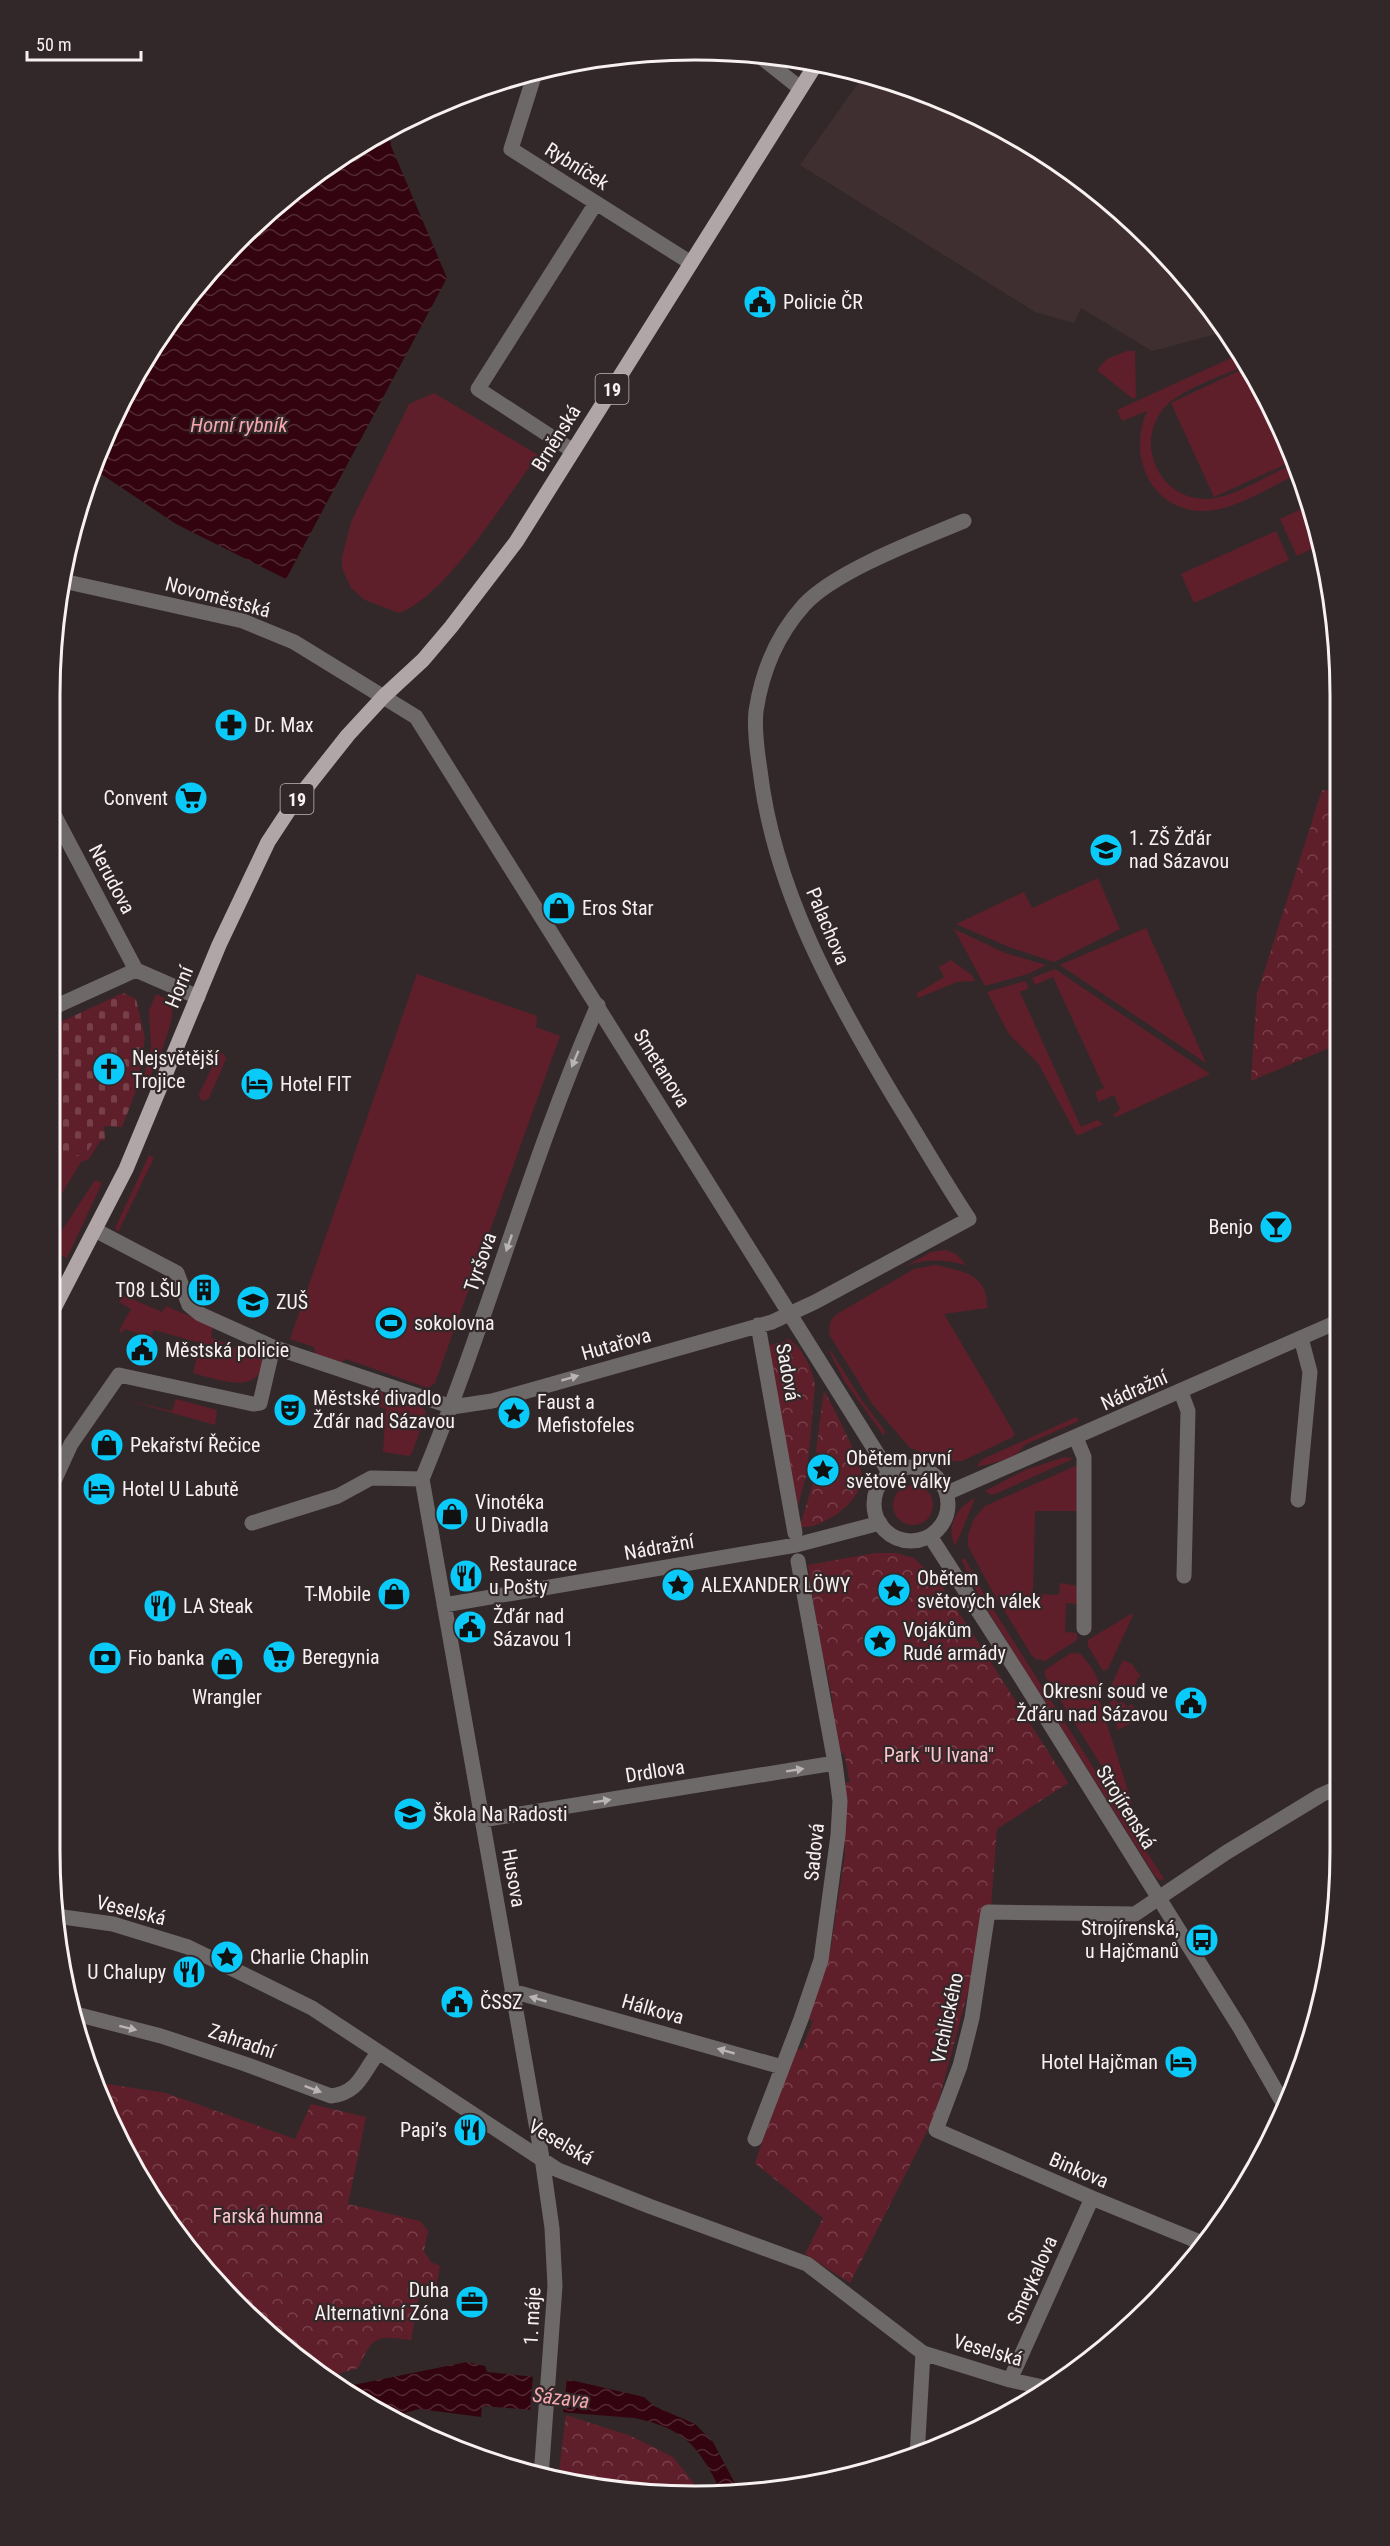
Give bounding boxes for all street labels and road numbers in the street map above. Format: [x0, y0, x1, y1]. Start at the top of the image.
street label: Rybníček [541, 137, 613, 195]
road number: 19 [596, 374, 628, 404]
street label: Brněnská [526, 400, 586, 476]
street label: Novoměstská [163, 571, 273, 623]
road number: 19 [280, 784, 314, 814]
street label: Nerudova [84, 840, 140, 918]
street label: Palachova [801, 884, 855, 968]
street label: Horní [160, 961, 199, 1011]
street label: Smetanova [629, 1024, 695, 1112]
street label: Tyršova [459, 1229, 501, 1295]
street label: Hutařova [578, 1323, 654, 1365]
street label: Sadová [771, 1341, 805, 1403]
street label: Nádražní [1097, 1364, 1172, 1415]
street label: Nádražní [622, 1529, 697, 1565]
street label: Drdlova [624, 1754, 686, 1788]
street label: Strojírenská [1091, 1761, 1161, 1853]
street label: Sadová [799, 1822, 829, 1882]
street label: Husova [497, 1847, 531, 1909]
street label: Veselská [94, 1890, 168, 1930]
street label: Vrchlického [926, 1970, 968, 2066]
street label: Hálkova [619, 1989, 687, 2029]
street label: Zahradní [205, 2018, 280, 2064]
street label: Veselská [524, 2114, 598, 2170]
street label: Binkova [1046, 2147, 1112, 2193]
street label: Smeykalova [1002, 2232, 1062, 2328]
street label: 1. máje [518, 2286, 546, 2346]
street label: Veselská [951, 2329, 1025, 2371]

